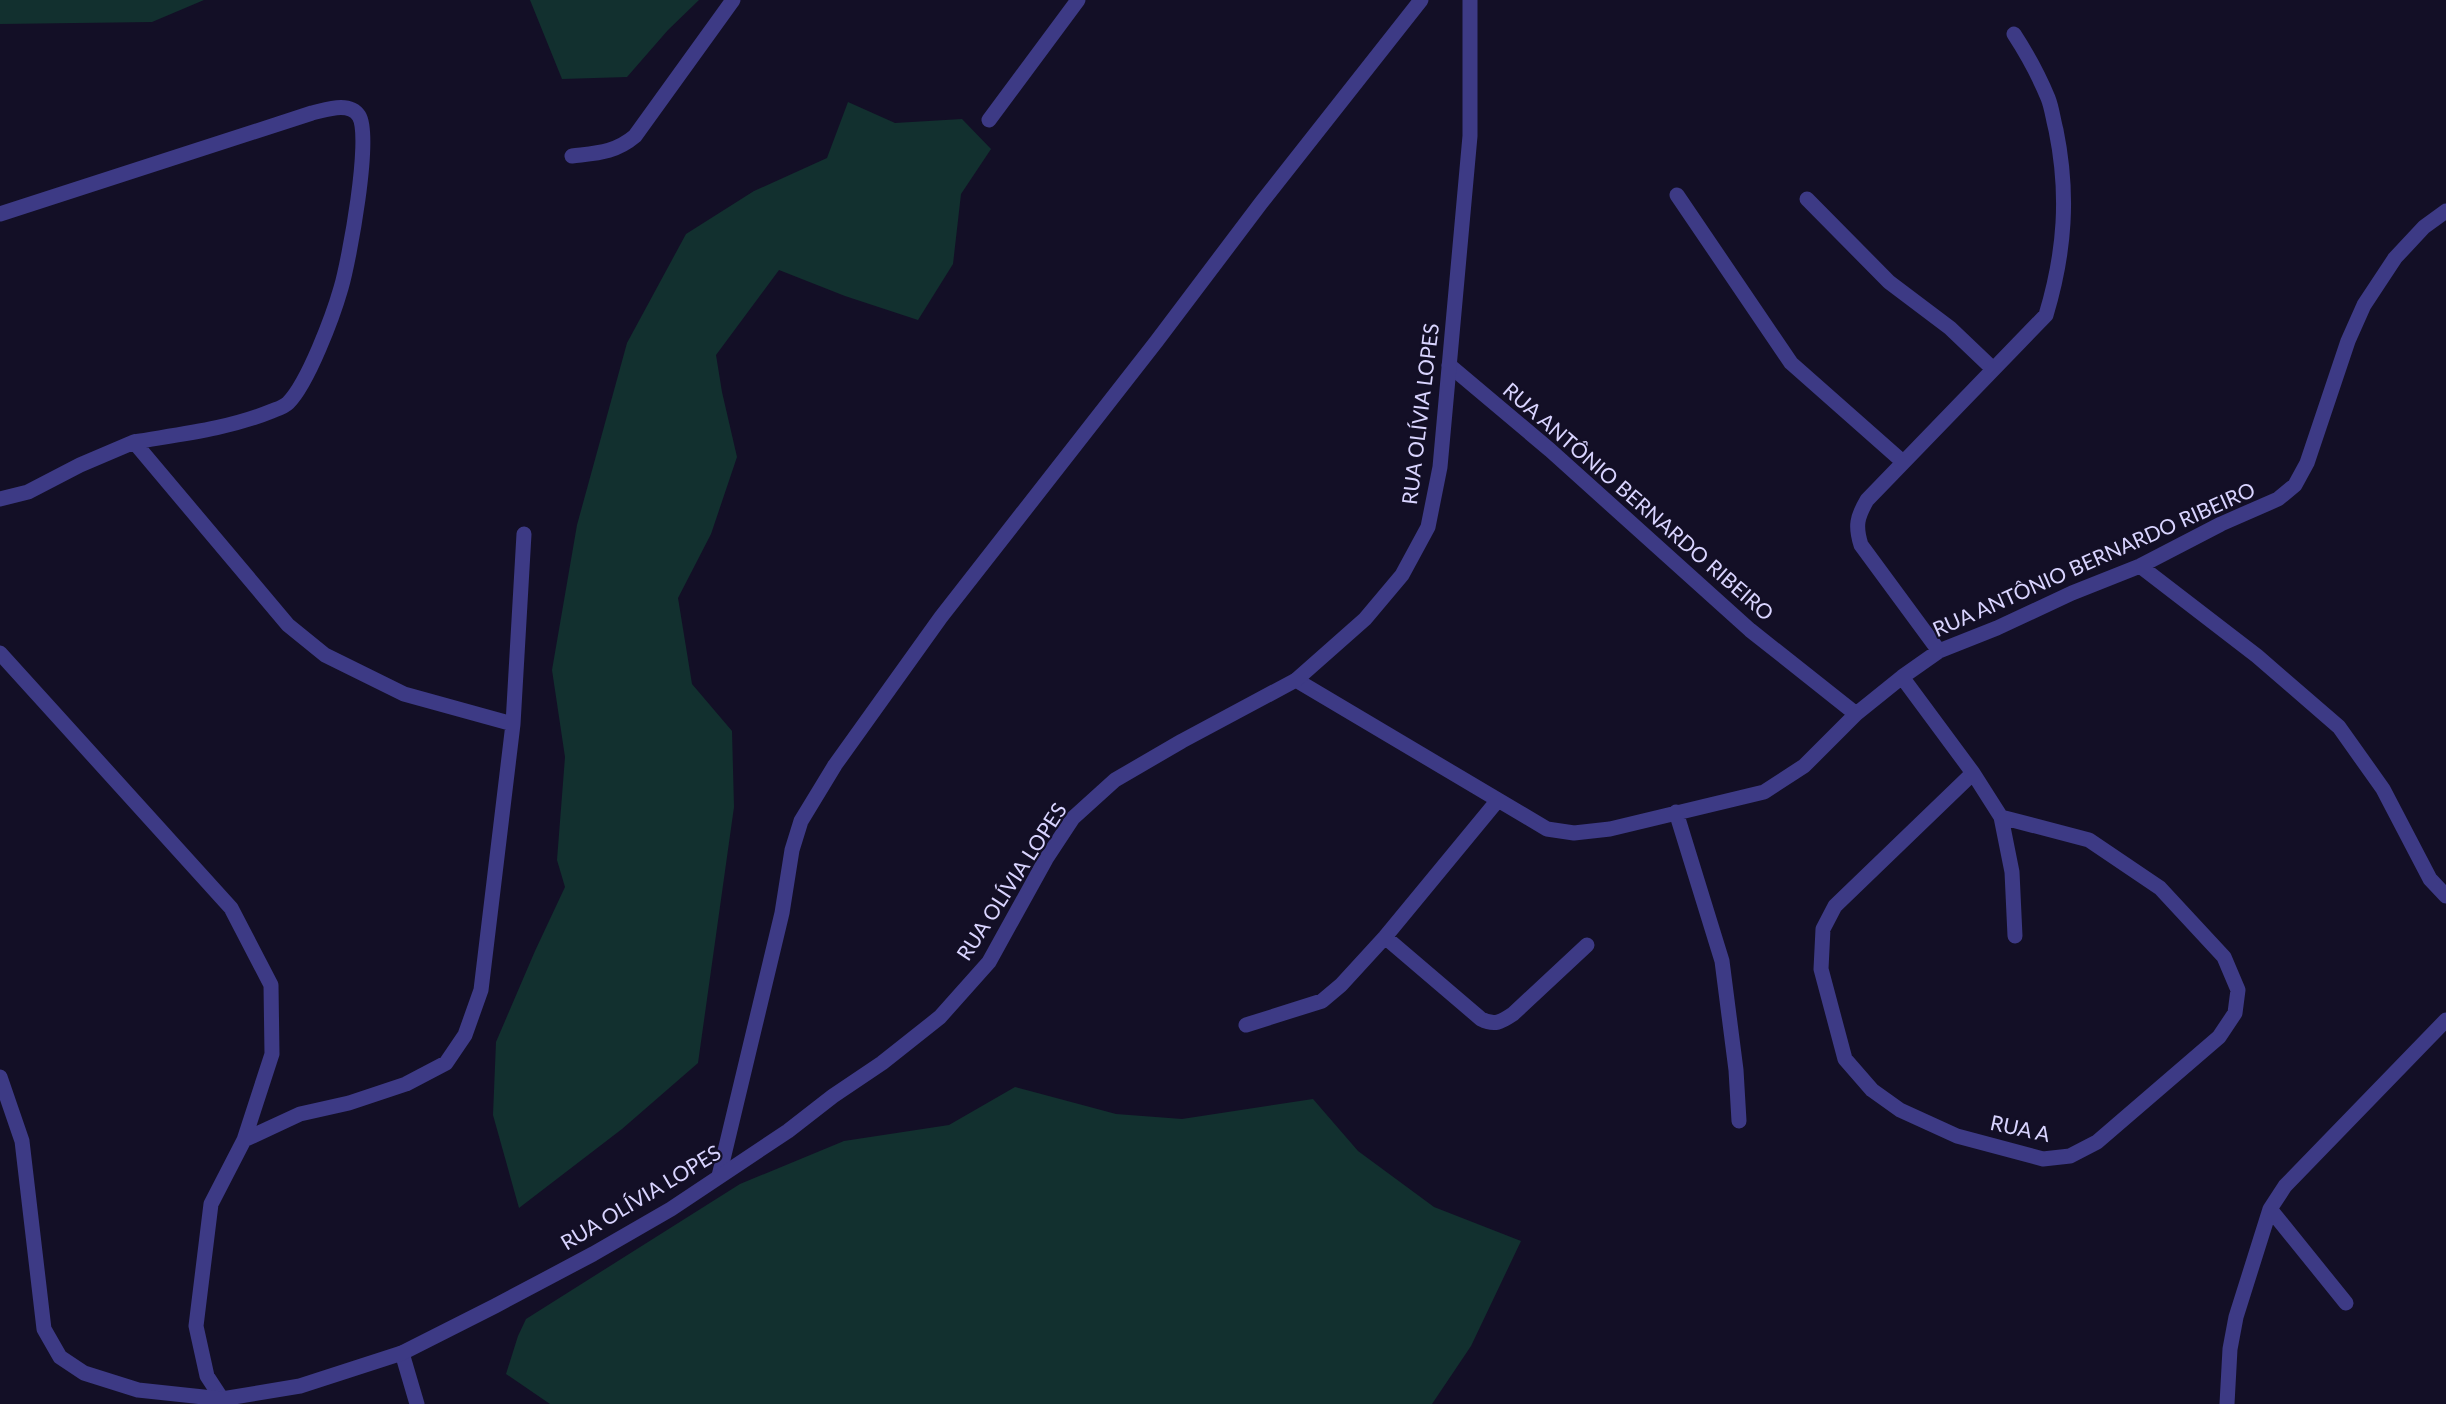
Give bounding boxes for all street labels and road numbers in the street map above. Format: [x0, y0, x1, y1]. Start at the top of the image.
street label: RUA OLÍVIA LOPES [1396, 322, 1443, 506]
street label: RUA ANTÔNIO BERNARDO RIBEIRO [1499, 377, 1779, 625]
street label: RUA ANTÔNIO BERNARDO RIBEIRO [1928, 476, 2258, 641]
street label: RUA OLÍVIA LOPES [951, 798, 1071, 965]
street label: RUA A [1988, 1109, 2053, 1146]
street label: RUA OLÍVIA LOPES [556, 1139, 725, 1254]

